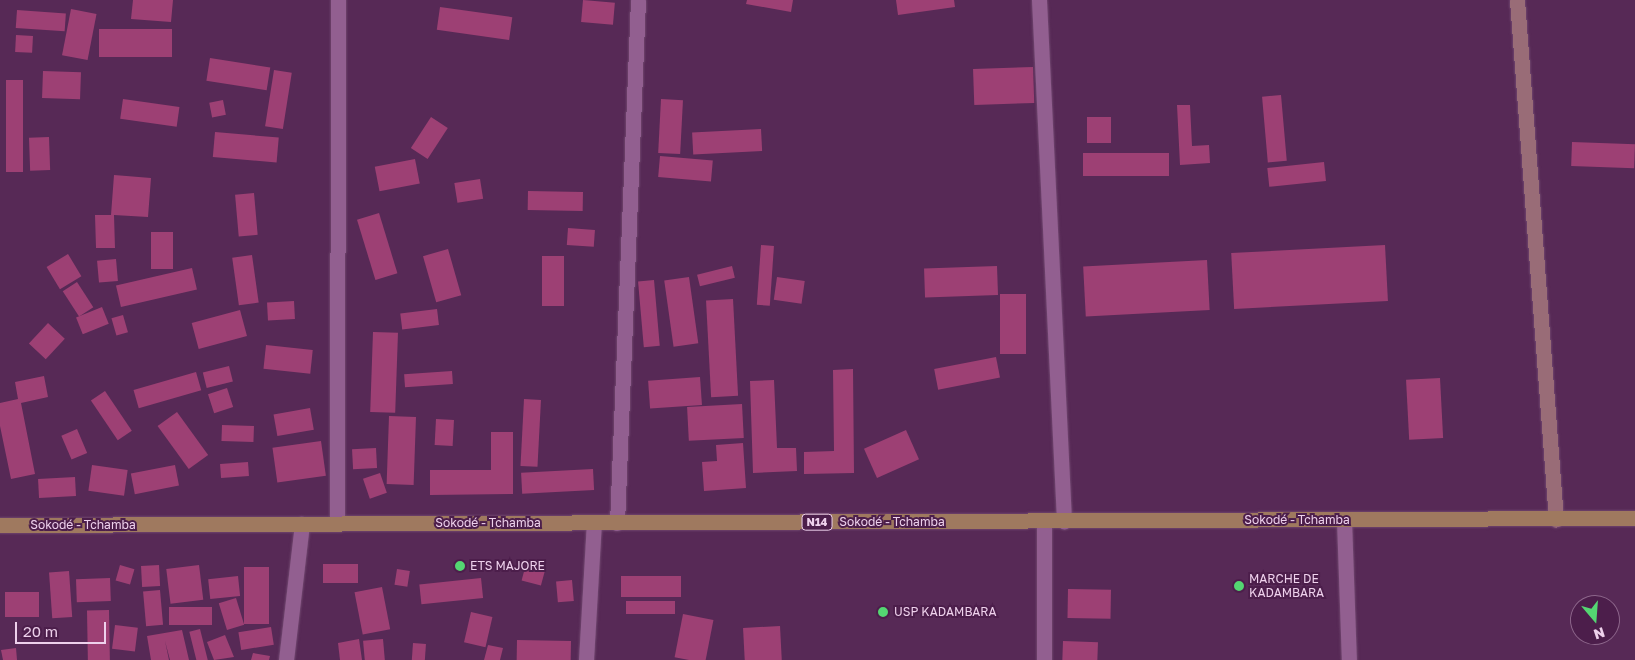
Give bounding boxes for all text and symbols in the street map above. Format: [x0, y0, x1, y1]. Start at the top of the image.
street label: Sokodé - Tchamba [1244, 513, 1350, 527]
road number: N14 [801, 514, 833, 530]
street label: Sokodé - Tchamba [839, 515, 945, 529]
street label: Sokodé - Tchamba [435, 516, 541, 530]
street label: Sokodé - Tchamba [30, 518, 136, 532]
place label: ETS MAJORE [470, 559, 545, 573]
marker: ETS MAJORE [454, 560, 466, 572]
place label: MARCHE DE KADAMBARA [1249, 572, 1324, 600]
marker: MARCHE DE KADAMBARA [1233, 580, 1245, 592]
north arrow [1570, 595, 1620, 645]
marker: USP KADAMBARA [876, 605, 890, 619]
place label: USP KADAMBARA [894, 605, 996, 619]
scale bar [18, 612, 109, 644]
text: 20 m [23, 622, 58, 640]
text: N [1592, 624, 1607, 644]

